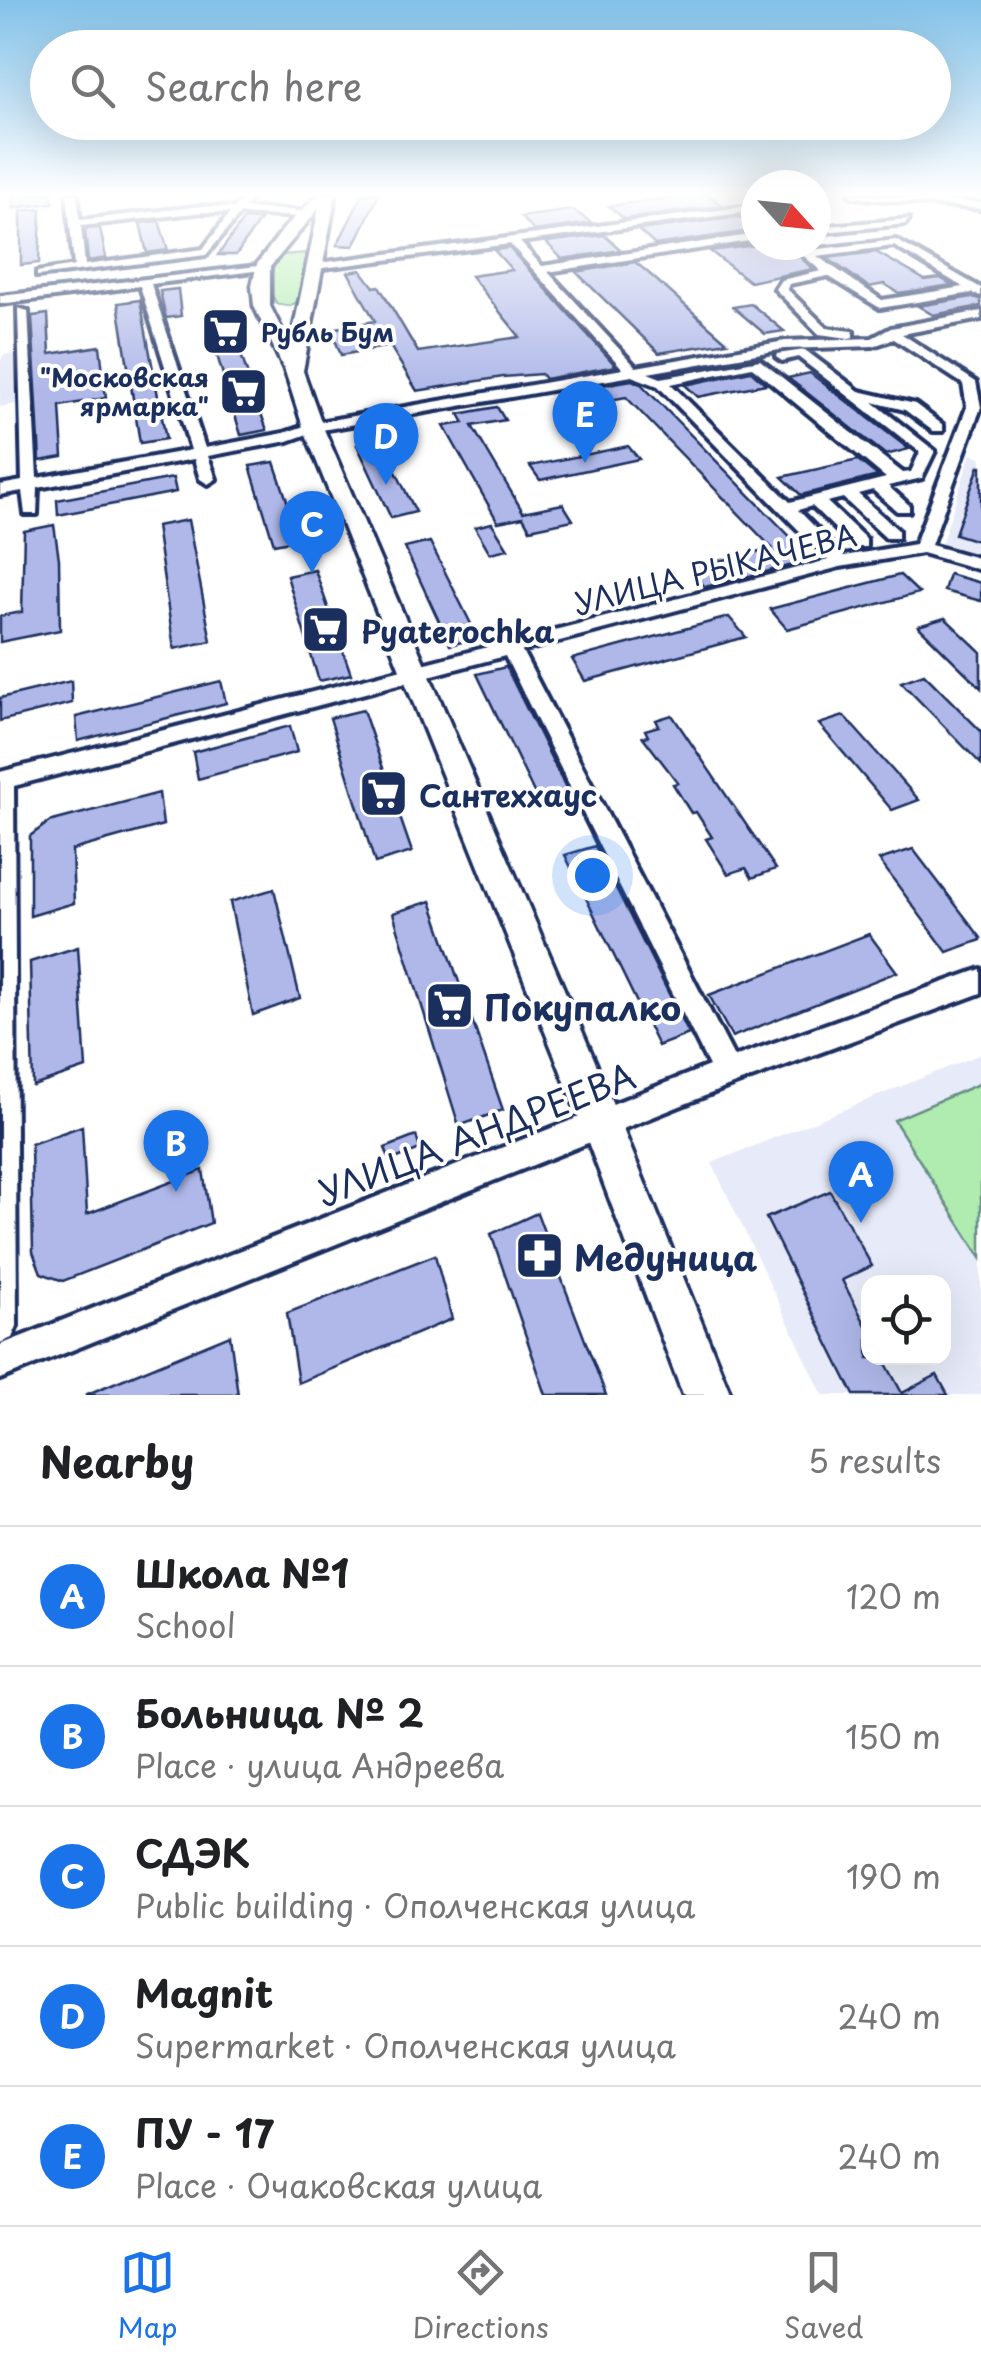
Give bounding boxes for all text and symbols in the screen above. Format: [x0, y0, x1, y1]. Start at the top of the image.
search box [30, 30, 951, 140]
text: Search here [145, 57, 362, 114]
icon: search [65, 58, 120, 113]
north arrow [741, 170, 831, 260]
supermarket icon: Рубль Бум [200, 306, 252, 358]
place label: Рубль Бум [261, 313, 394, 351]
place label: "Московская ярмарка" [40, 358, 209, 425]
supermarket icon: "Московская ярмарка" [218, 365, 270, 417]
pin: E [552, 380, 618, 463]
pin: D [354, 402, 418, 485]
pin: C [280, 490, 344, 573]
street label: УЛИЦА РЫКАЧЕВА [569, 511, 861, 625]
supermarket icon: Pyaterochka [300, 604, 352, 656]
place label: Pyaterochka [361, 608, 555, 653]
supermarket icon: Сантеххаус [358, 768, 410, 820]
place label: Сантеххаус [419, 772, 597, 817]
your location [567, 850, 618, 901]
supermarket icon: Покупалко [423, 980, 475, 1032]
place label: Покупалко [484, 980, 681, 1033]
street label: УЛИЦА АНДРЕЕВА [310, 1048, 642, 1218]
pin: B [144, 1110, 208, 1192]
pin: A [828, 1140, 894, 1223]
pharmacy icon: Медуница [513, 1230, 565, 1282]
place label: Медуница [574, 1230, 757, 1283]
map controls [861, 1275, 951, 1365]
button: locate [861, 1275, 951, 1365]
text: Nearby [40, 1429, 194, 1492]
text: 5 results [808, 1436, 941, 1484]
text: Школа №1 [135, 1544, 349, 1601]
text: A [60, 1572, 85, 1620]
text: 120 m [846, 1572, 941, 1620]
text: School [135, 1601, 236, 1649]
text: Больница № 2 [135, 1684, 424, 1741]
text: B [62, 1712, 83, 1760]
text: 150 m [845, 1712, 941, 1760]
text: Place · улица Андреева [135, 1741, 504, 1789]
text: СДЭК [135, 1824, 250, 1881]
text: C [60, 1852, 85, 1900]
text: 190 m [846, 1852, 941, 1900]
text: Public building · Ополченская улица [135, 1881, 695, 1929]
text: Magnit [135, 1964, 273, 2021]
text: D [60, 1992, 85, 2040]
text: 240 m [838, 1992, 941, 2040]
text: Supermarket · Ополченская улица [135, 2021, 676, 2069]
text: ПУ - 17 [135, 2104, 274, 2161]
text: E [63, 2132, 82, 2180]
text: 240 m [838, 2132, 941, 2180]
text: Place · Очаковская улица [135, 2161, 542, 2209]
tab: Map [118, 2245, 177, 2348]
tab: Directions [413, 2245, 549, 2348]
tab: Saved [784, 2245, 863, 2348]

